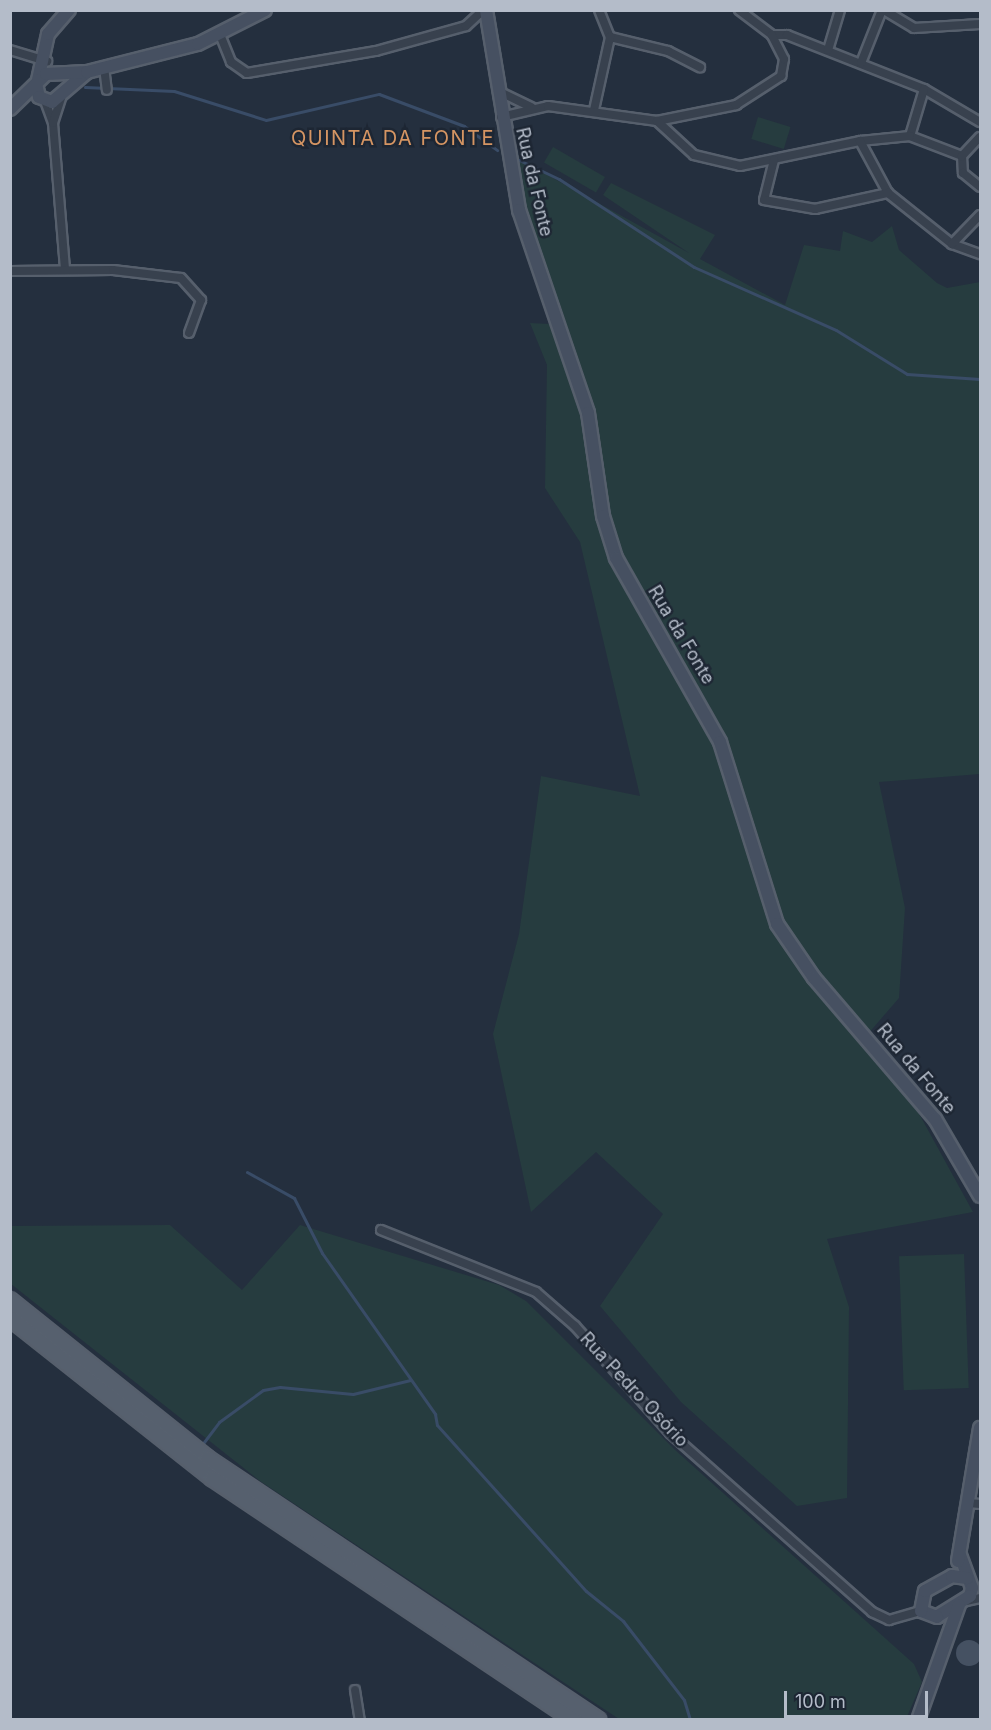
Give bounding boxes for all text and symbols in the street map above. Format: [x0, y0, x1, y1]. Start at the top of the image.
street label: Rua da Fonte [511, 125, 557, 239]
district label: QUINTA DA FONTE [291, 126, 495, 150]
street label: Rua da Fonte [643, 582, 719, 688]
street label: Rua da Fonte [872, 1019, 960, 1119]
street label: Rua Pedro Osório [575, 1328, 693, 1452]
scale bar [787, 1679, 931, 1717]
text: 100 m [795, 1691, 846, 1712]

